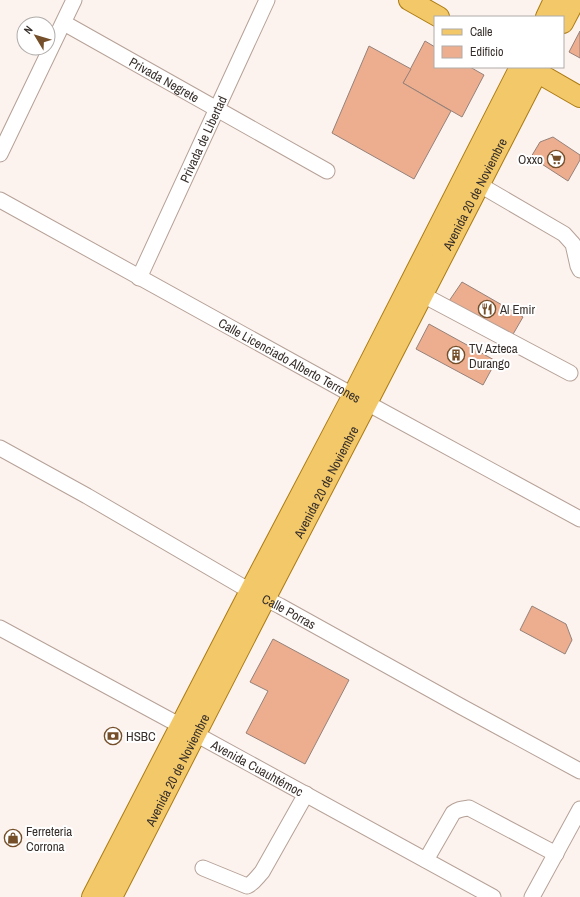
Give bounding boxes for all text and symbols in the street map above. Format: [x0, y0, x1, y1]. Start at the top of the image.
north arrow [16, 16, 56, 56]
legend [434, 16, 564, 68]
text: N [21, 23, 36, 37]
text: Calle [470, 24, 492, 40]
text: Edificio [470, 44, 503, 60]
street label: Privada Negrete [126, 53, 202, 106]
street label: Privada de Libertad [176, 93, 231, 185]
street label: Avenida 20 de Noviembre [439, 135, 511, 254]
supermarket icon: Oxxo [546, 149, 566, 169]
place label: Oxxo [518, 151, 543, 168]
restaurant icon: Al Emir [477, 299, 497, 319]
place label: Al Emir [499, 301, 535, 318]
street label: Calle Licenciado Alberto Terrones [215, 314, 364, 407]
place label: TV Azteca Durango [469, 340, 518, 372]
building icon: TV Azteca Durango [446, 345, 466, 365]
street label: Avenida 20 de Noviembre [290, 423, 363, 542]
street label: Calle Porras [259, 590, 319, 633]
street label: Avenida 20 de Noviembre [141, 711, 214, 830]
bank icon: HSBC [103, 726, 123, 746]
place label: HSBC [126, 728, 156, 745]
street label: Avenida Cuauhtémoc [207, 736, 306, 800]
place label: Ferreteria Corrona [26, 823, 72, 855]
shop icon: Ferreteria Corrona [3, 828, 23, 848]

